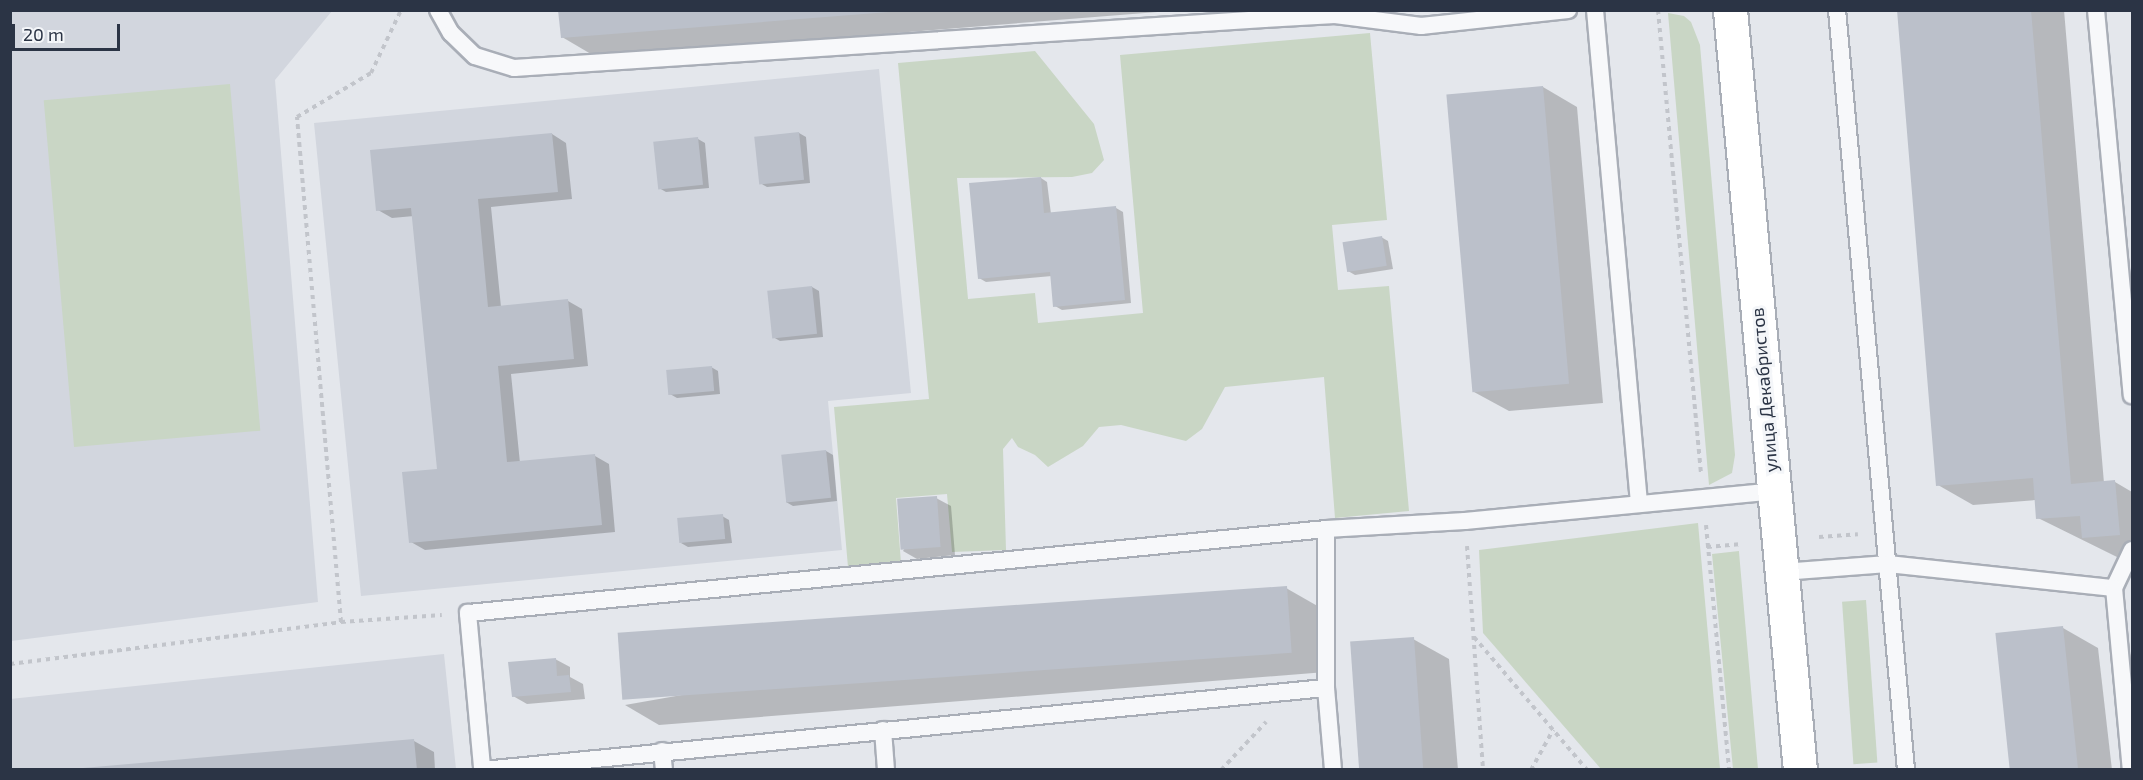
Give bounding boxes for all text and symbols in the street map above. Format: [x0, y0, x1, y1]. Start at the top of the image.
scale bar [15, 12, 123, 50]
text: 20 m [23, 23, 64, 45]
street label: улица Декабристов [1746, 307, 1782, 473]

